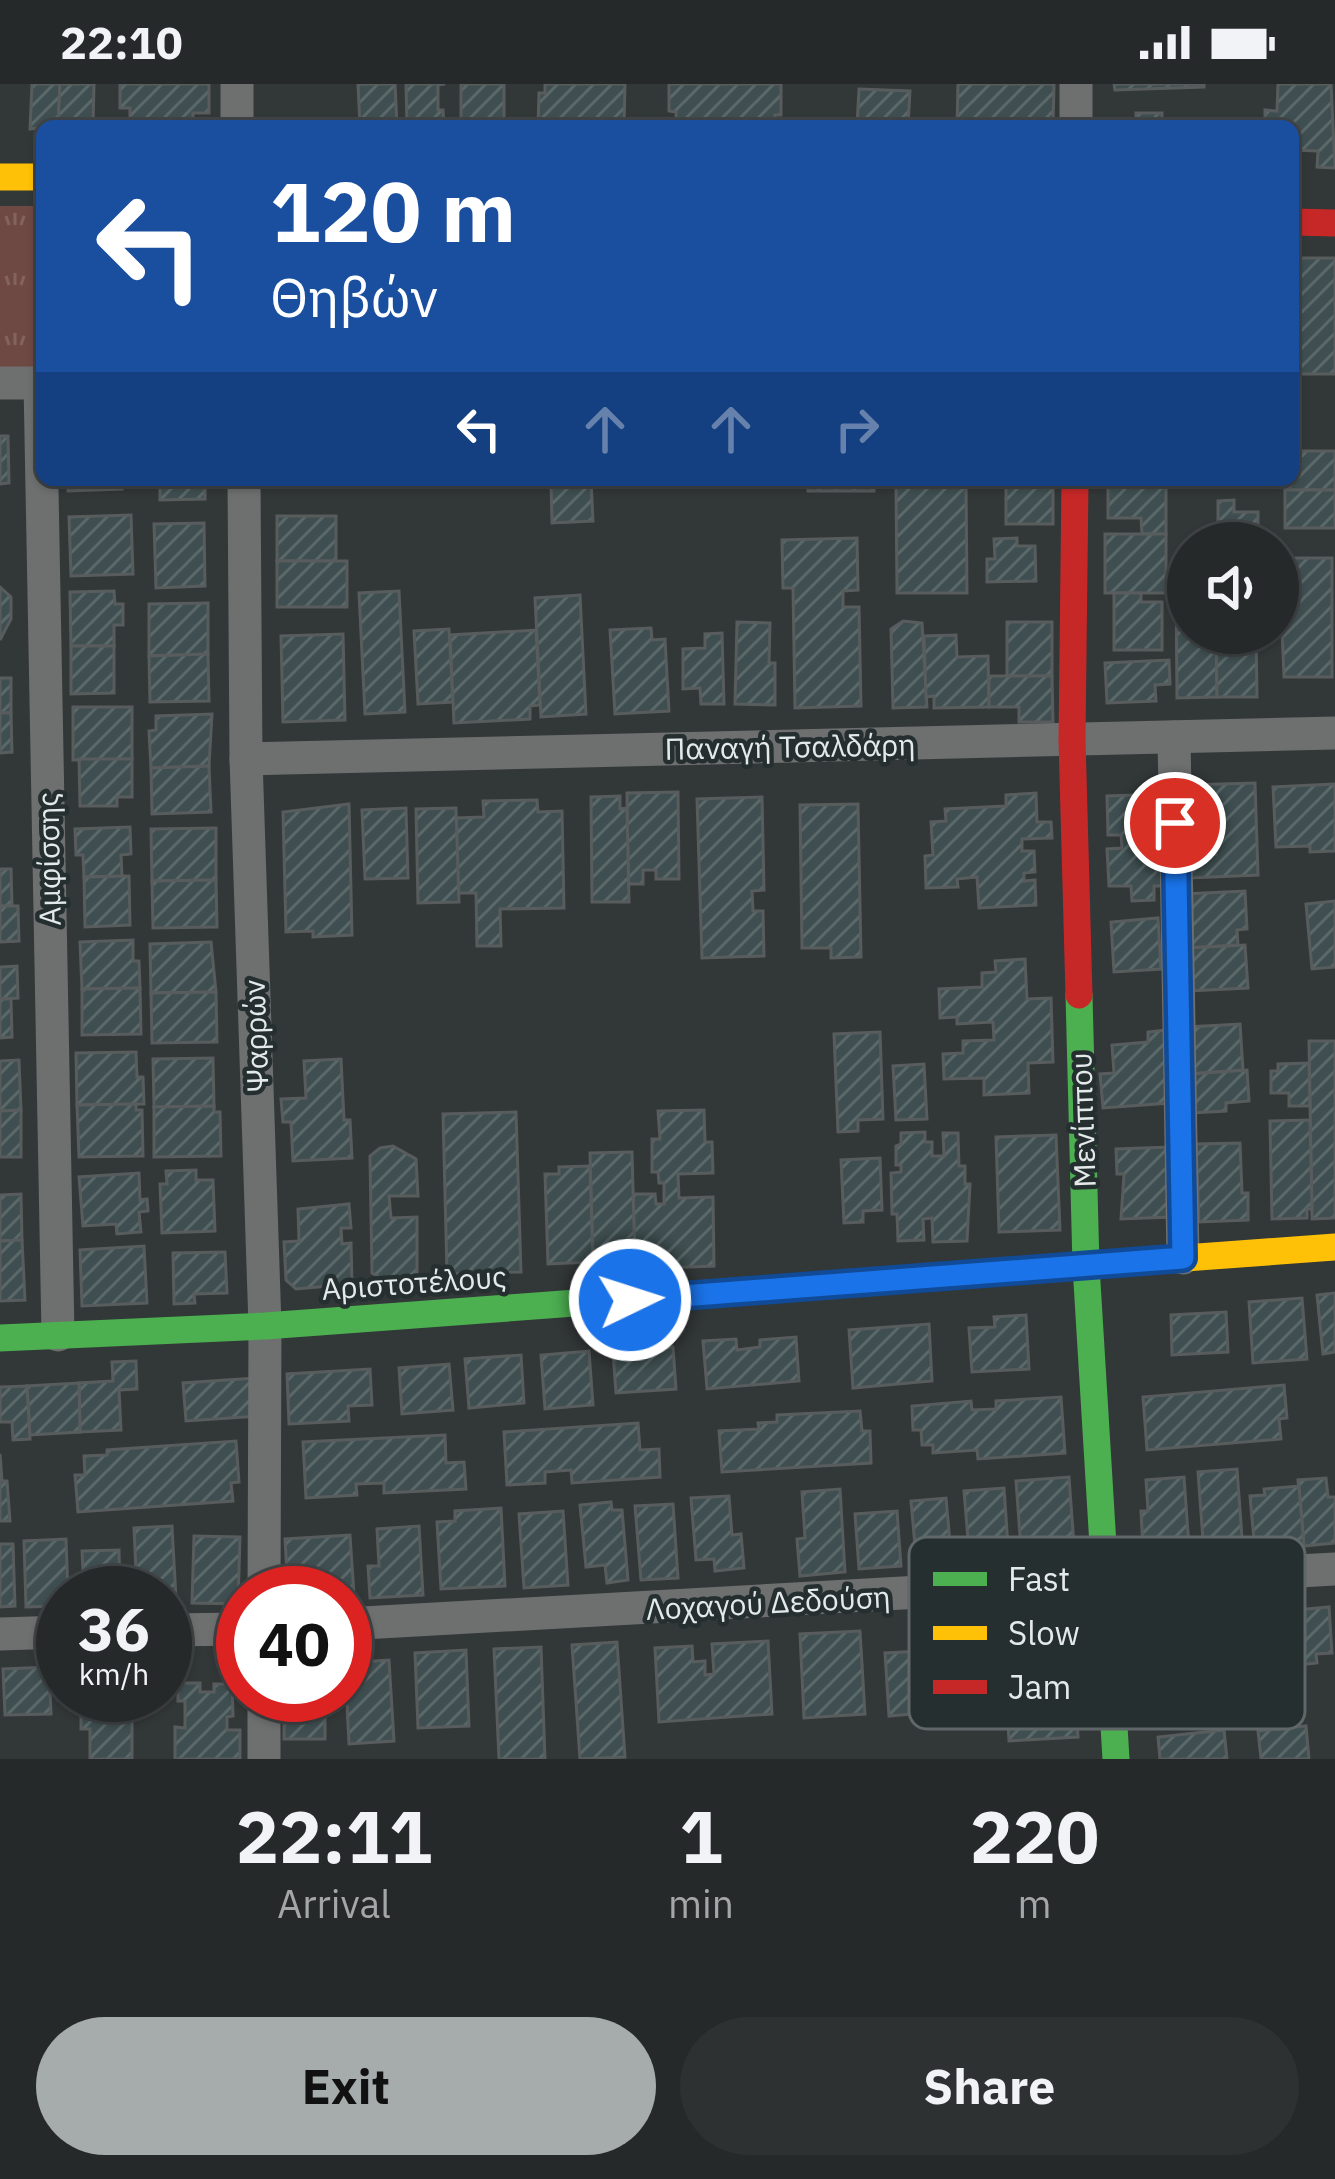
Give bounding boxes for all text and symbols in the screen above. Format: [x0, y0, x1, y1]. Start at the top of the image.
text: 22:10 [60, 13, 183, 71]
text: 120 m [270, 156, 516, 265]
icon: left [72, 168, 228, 324]
text: Θηβών [270, 262, 438, 332]
icon: left [446, 396, 512, 462]
icon: ahead [572, 396, 638, 462]
icon: ahead [698, 396, 764, 462]
icon: right [824, 396, 890, 462]
map controls [1167, 522, 1299, 654]
button: sound [1167, 522, 1299, 654]
street label: Παναγή Τσαλδάρη [664, 724, 916, 768]
pin [1124, 772, 1226, 874]
icon: arrive [1142, 790, 1208, 856]
street label: Αμφίσσης [27, 792, 69, 926]
street label: Ψαρρών [234, 979, 276, 1093]
street label: Μενίππου [1060, 1052, 1104, 1188]
position arrow [567, 1237, 693, 1363]
street label: Αριστοτέλους [320, 1256, 508, 1308]
legend [909, 1537, 1305, 1729]
text: Fast [1008, 1557, 1070, 1600]
speed limit sign: 40 [216, 1566, 372, 1722]
street label: Λοχαγού Δεδούση [645, 1576, 891, 1628]
text: 36 [78, 1589, 150, 1668]
text: Slow [1008, 1611, 1080, 1654]
text: km/h [79, 1654, 149, 1693]
text: Jam [1008, 1665, 1071, 1708]
text: 22:11 [236, 1789, 432, 1883]
text: 1 [679, 1789, 723, 1883]
text: 220 [970, 1789, 1099, 1883]
text: Arrival [277, 1878, 391, 1929]
text: min [668, 1878, 734, 1929]
text: m [1017, 1878, 1052, 1929]
button: Exit [36, 2017, 656, 2155]
button: Share [680, 2017, 1299, 2155]

